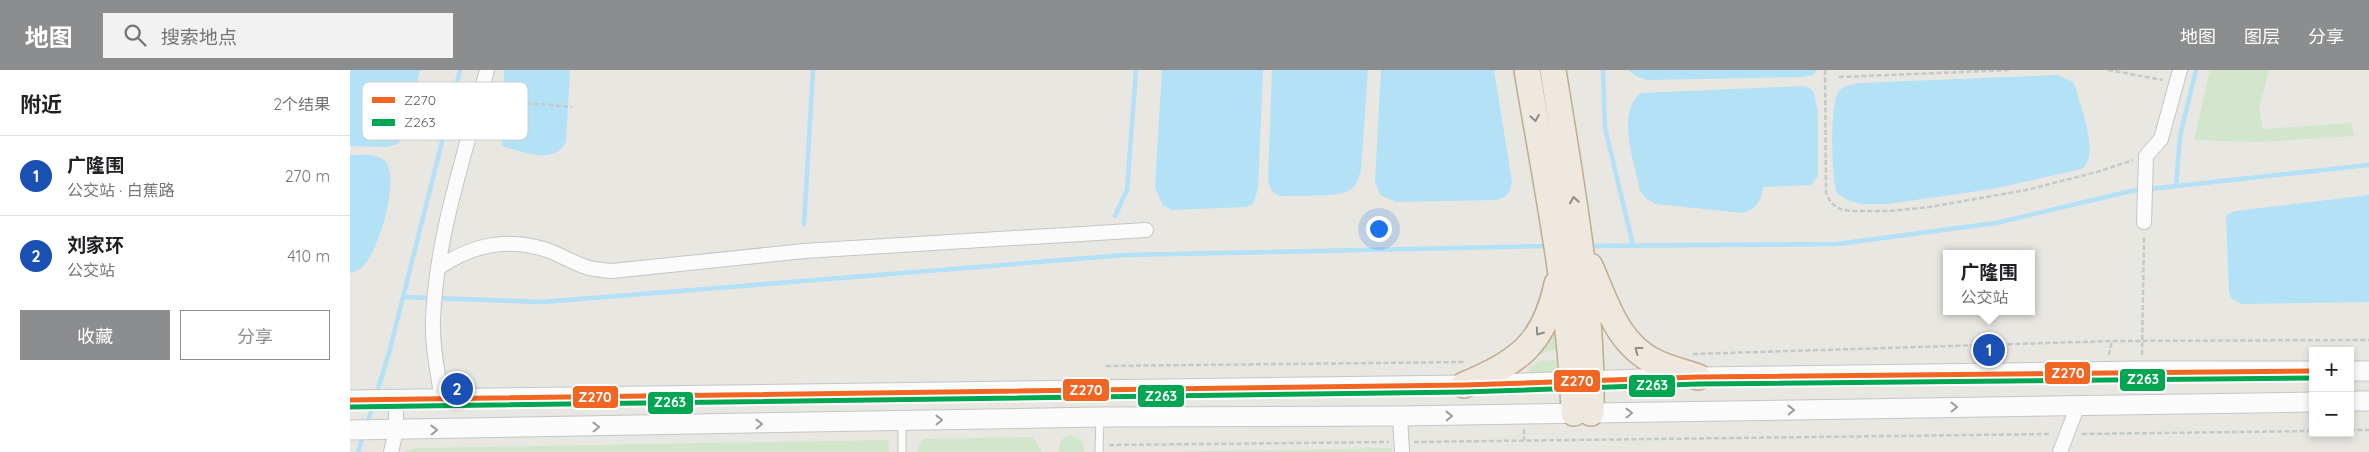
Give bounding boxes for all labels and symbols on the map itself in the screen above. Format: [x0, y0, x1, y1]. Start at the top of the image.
legend [362, 82, 528, 140]
text: Z270 [404, 91, 436, 109]
text: Z263 [404, 113, 436, 131]
one-way arrow [1529, 114, 1539, 122]
one-way arrow [1569, 195, 1580, 203]
your location [1366, 216, 1392, 242]
one-way arrow [1536, 326, 1545, 336]
pin: 1 [1973, 331, 2005, 369]
one-way arrow [1634, 347, 1644, 356]
line badge: Z270 [2044, 361, 2091, 385]
text: Z270 [2051, 364, 2085, 382]
line badge: Z263 [2119, 368, 2166, 392]
line badge: Z270 [1553, 369, 1601, 393]
pin: 2 [441, 370, 473, 408]
text: Z263 [2127, 370, 2159, 388]
text: Z270 [1560, 372, 1594, 390]
line badge: Z263 [1628, 374, 1676, 398]
text: Z263 [1636, 376, 1668, 394]
line badge: Z270 [1062, 378, 1110, 402]
text: Z270 [1069, 381, 1103, 399]
line badge: Z263 [1137, 384, 1185, 408]
line badge: Z270 [572, 385, 619, 409]
text: Z263 [1145, 387, 1177, 405]
text: Z270 [578, 388, 612, 406]
line badge: Z263 [647, 391, 694, 415]
text: Z263 [654, 393, 686, 411]
one-way arrow [1950, 402, 1958, 412]
one-way arrow [1788, 405, 1795, 415]
one-way arrow [1625, 407, 1633, 418]
one-way arrow [1445, 410, 1453, 421]
one-way arrow [935, 415, 943, 425]
one-way arrow [755, 419, 763, 429]
one-way arrow [592, 422, 600, 432]
one-way arrow [430, 425, 438, 435]

